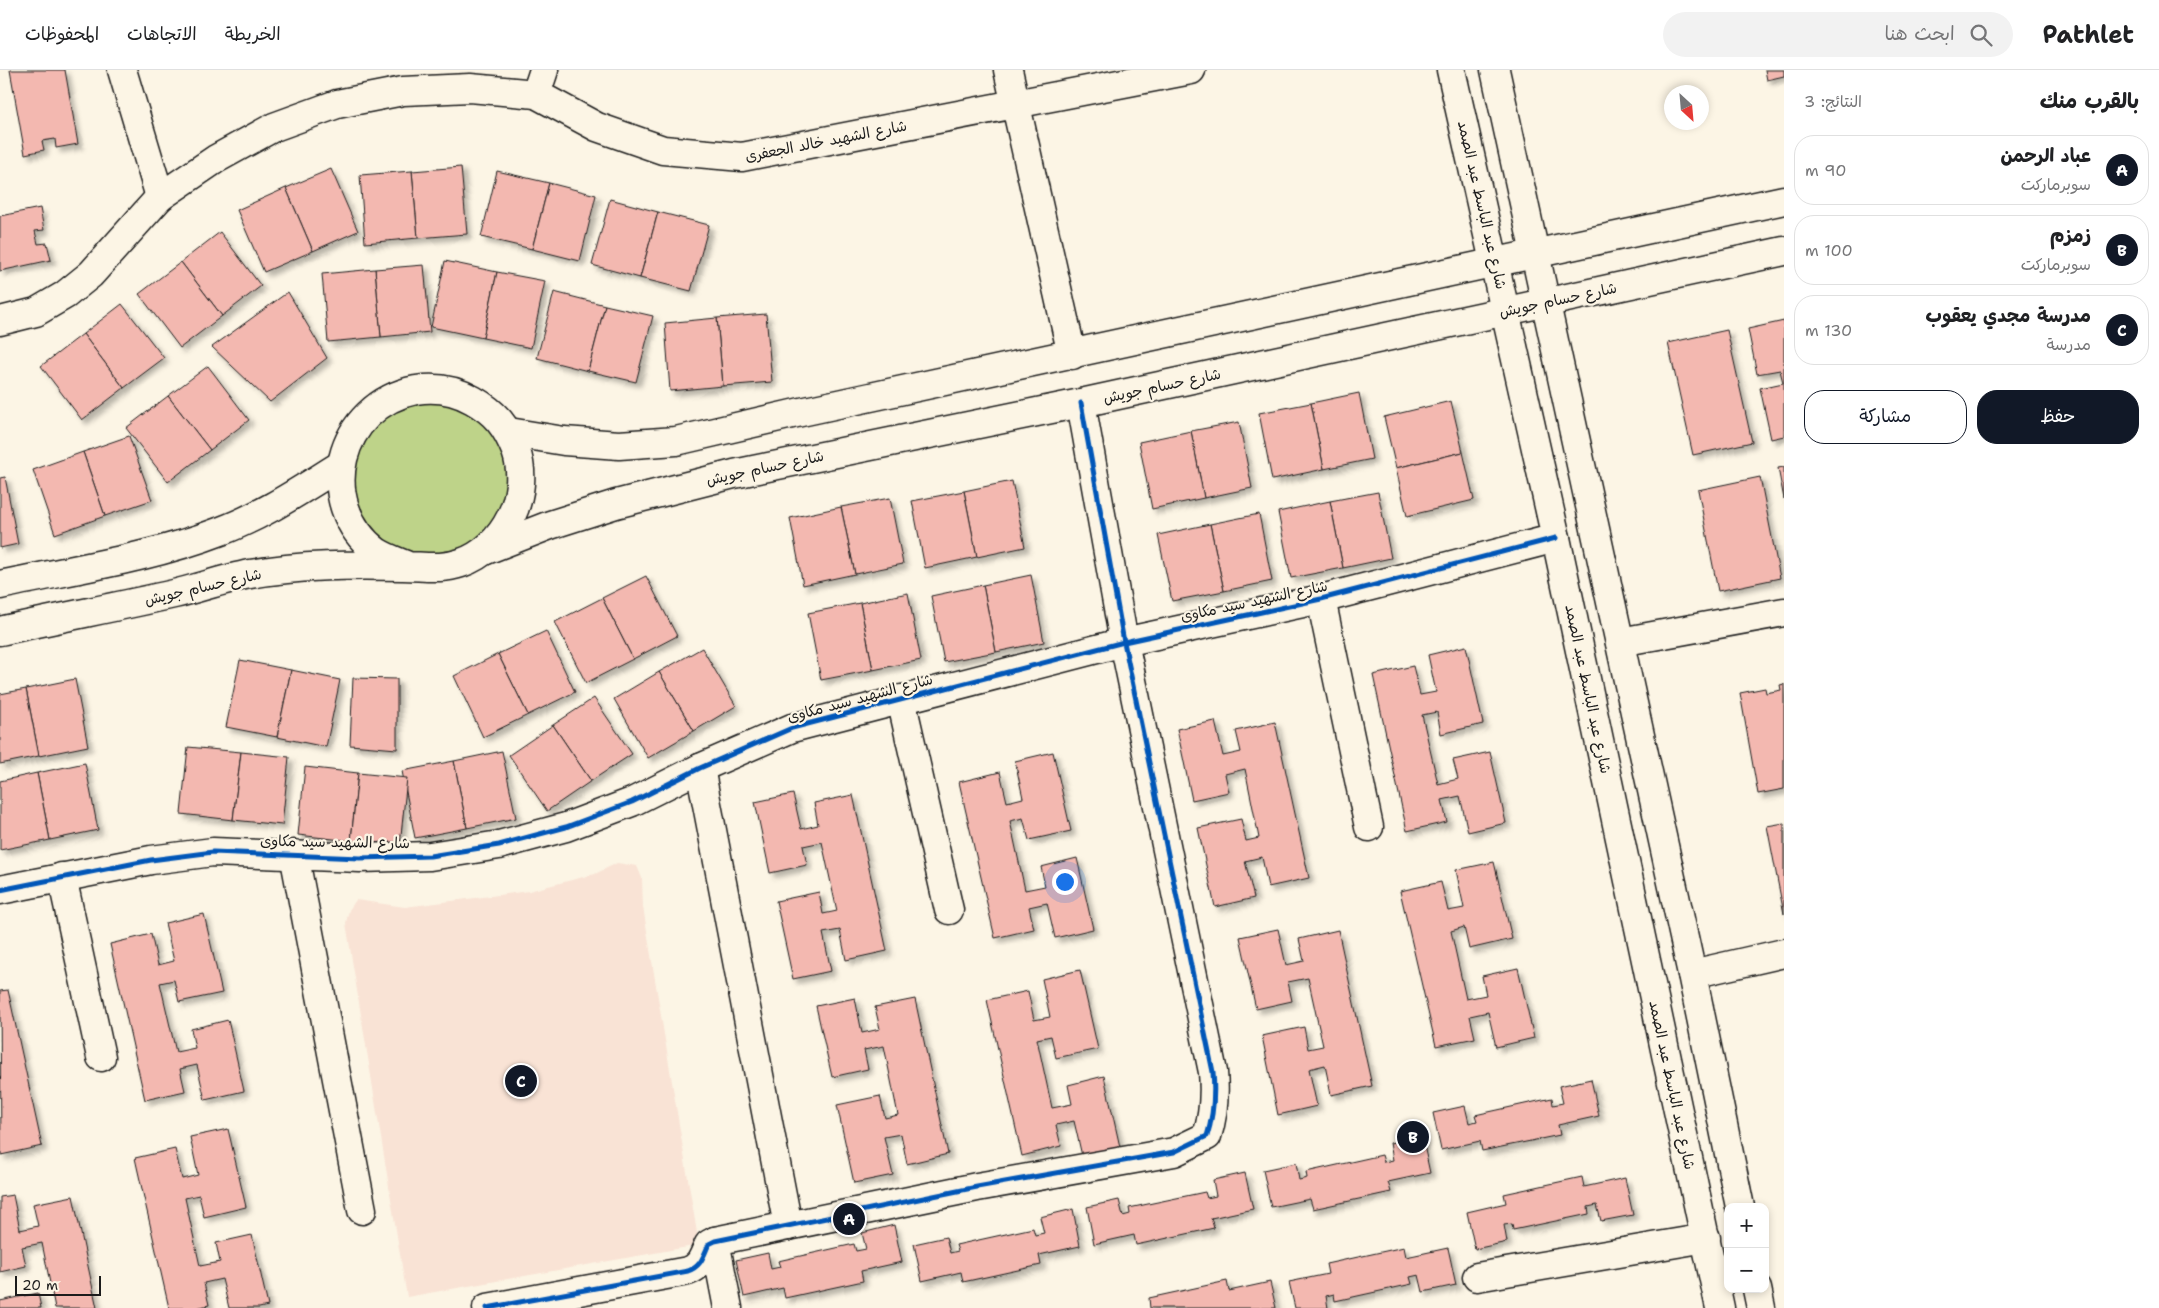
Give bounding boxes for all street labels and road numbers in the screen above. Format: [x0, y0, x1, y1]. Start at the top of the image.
street label: شارع الشهيد خالد الجعفرى [743, 115, 909, 167]
street label: شارع عبد الباسط عبد الصمد [1453, 119, 1511, 291]
street label: شارع حسام جويش [1497, 278, 1619, 323]
street label: شارع حسام جويش [1101, 364, 1223, 409]
street label: شارع حسام جويش [704, 446, 826, 491]
street label: شارع حسام جويش [142, 564, 264, 611]
street label: شارع الشهيد سيد مكاوى [1179, 576, 1329, 626]
street label: شارع عبد الباسط عبد الصمد [1560, 603, 1616, 775]
street label: شارع الشهيد سيد مكاوى [785, 669, 935, 727]
street label: شارع الشهيد سيد مكاوى [260, 831, 410, 853]
street label: شارع عبد الباسط عبد الصمد [1644, 999, 1700, 1171]

